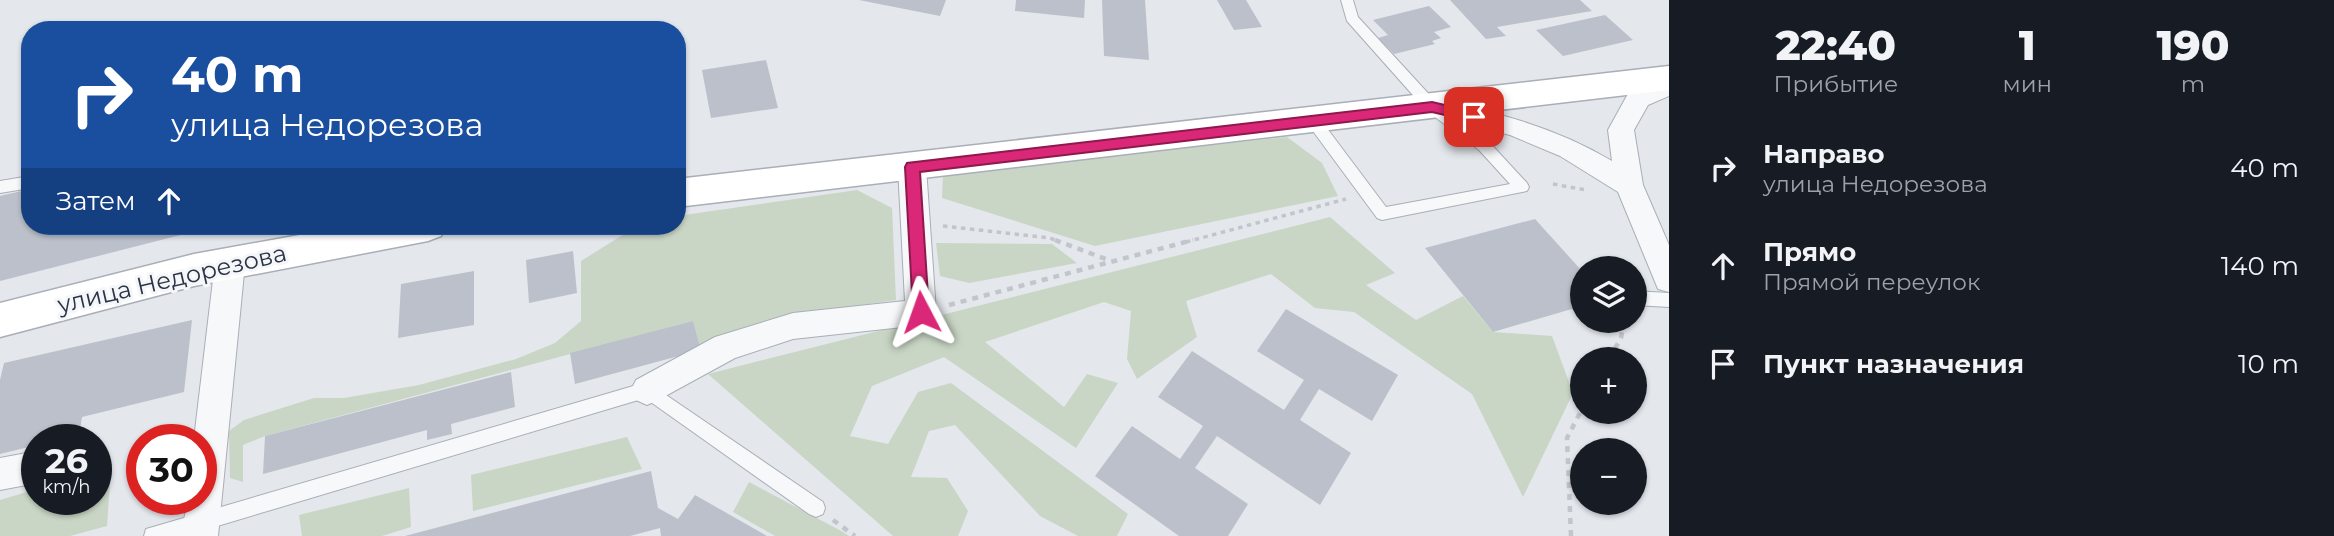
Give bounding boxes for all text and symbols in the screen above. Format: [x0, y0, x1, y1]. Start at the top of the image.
text: 22:40 [1776, 19, 1896, 71]
text: 1 [2019, 19, 2036, 71]
text: 190 [2157, 19, 2230, 71]
text: 40 m [171, 45, 303, 104]
icon: right [56, 49, 147, 140]
text: Прибытие [1773, 70, 1898, 98]
text: мин [2003, 70, 2052, 98]
text: m [2181, 70, 2205, 98]
pin [1444, 87, 1504, 147]
icon: arrive [1455, 98, 1493, 136]
text: улица Недорезова [171, 105, 483, 144]
text: Направо [1763, 138, 1884, 170]
icon: right [1704, 149, 1742, 187]
text: 40 m [2230, 152, 2299, 184]
text: улица Недорезова [1763, 170, 1988, 198]
icon: ahead [150, 182, 188, 220]
text: Затем [56, 185, 136, 217]
text: Прямо [1763, 236, 1856, 268]
street label: улица Недорезова [53, 238, 289, 319]
icon: ahead [1704, 247, 1742, 285]
text: 140 m [2221, 250, 2299, 282]
map controls [1570, 256, 1647, 515]
button: layers [1570, 256, 1647, 333]
text: Прямой переулок [1763, 268, 1980, 296]
position arrow [884, 275, 958, 349]
icon: arrive [1704, 345, 1742, 383]
button: + [1570, 347, 1647, 424]
text: Пункт назначения [1763, 348, 2024, 380]
text: 10 m [2238, 348, 2299, 380]
speed limit sign: 30 [126, 424, 217, 515]
button: − [1570, 438, 1647, 515]
text: 26 [45, 439, 88, 482]
text: km/h [42, 476, 91, 498]

